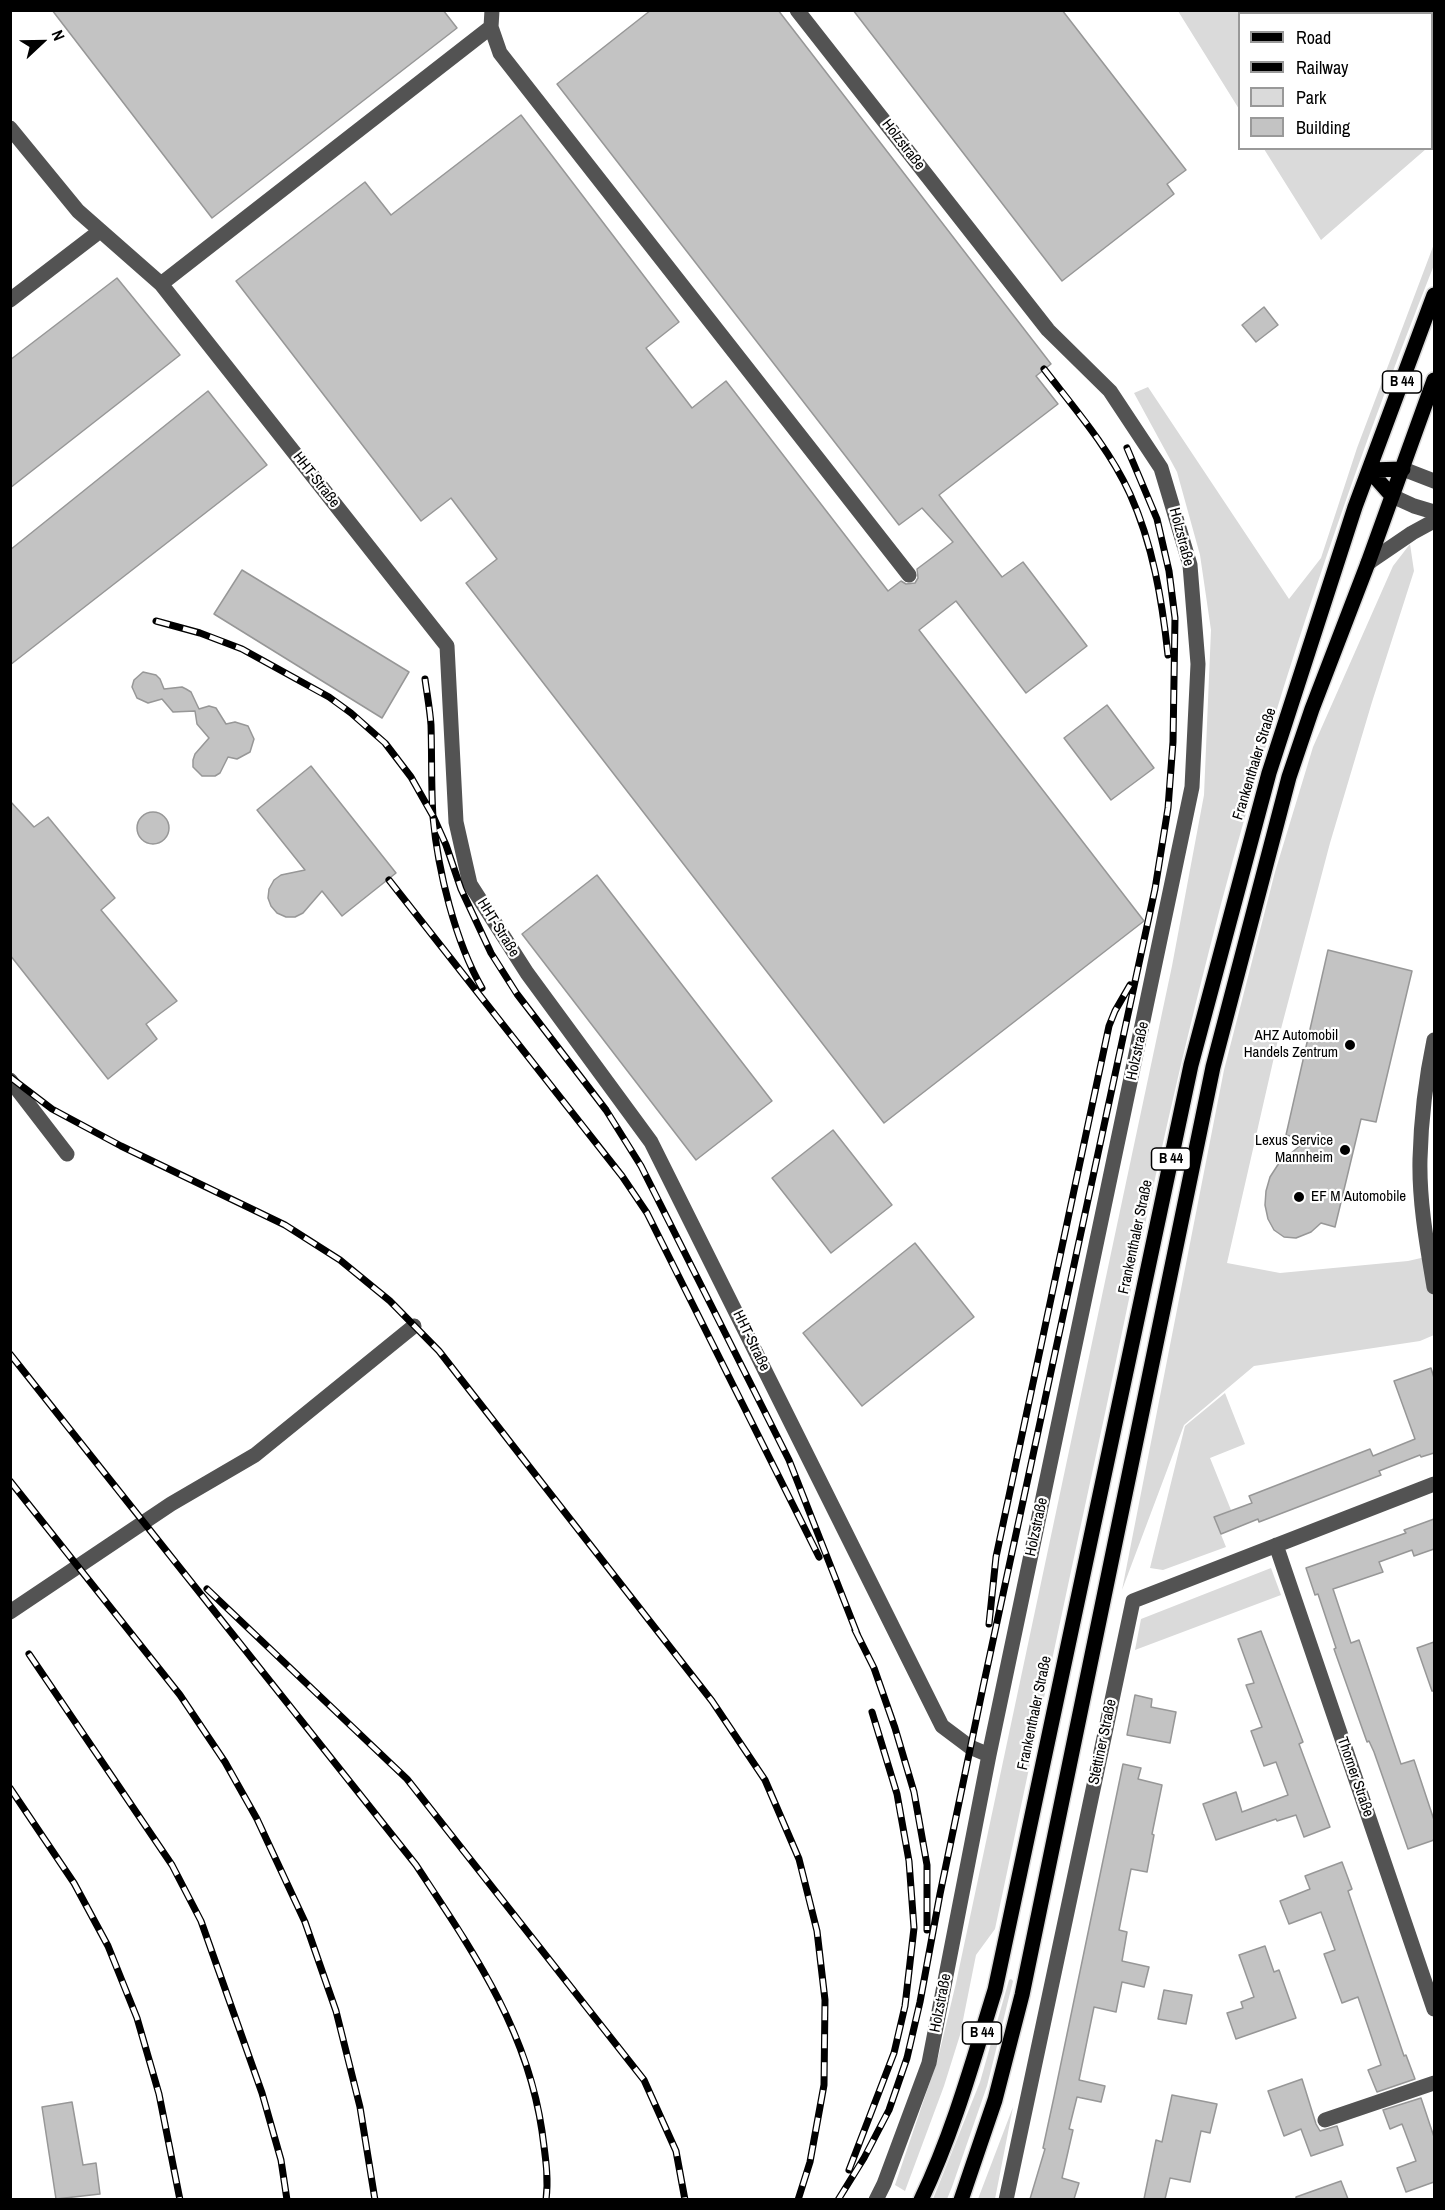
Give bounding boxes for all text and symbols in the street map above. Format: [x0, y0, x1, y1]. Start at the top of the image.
north arrow [12, 12, 72, 72]
legend [1238, 12, 1433, 150]
text: Road [1296, 25, 1331, 50]
text: N [47, 27, 71, 44]
text: Railway [1296, 55, 1349, 80]
text: Park [1296, 85, 1326, 110]
text: Building [1296, 115, 1350, 140]
street label: Holzstraße [878, 116, 928, 174]
road number: B 44 [1382, 371, 1422, 393]
street label: HHT-Straße [289, 449, 343, 511]
street label: Holzstraße [1165, 506, 1197, 568]
street label: Frankenthaler Straße [1229, 706, 1281, 822]
street label: HHT-Straße [473, 895, 523, 961]
street label: Holzstraße [1123, 1020, 1153, 1082]
place label: AHZ Automobil Handels Zentrum [1244, 1027, 1338, 1062]
marker: AHZ Automobil Handels Zentrum [1343, 1038, 1357, 1052]
place label: Lexus Service Mannheim [1255, 1132, 1333, 1167]
marker: Lexus Service Mannheim [1338, 1143, 1352, 1157]
road number: B 44 [1152, 1148, 1190, 1170]
street label: Frankenthaler Straße [1115, 1178, 1157, 1296]
place label: EF M Automobile [1311, 1188, 1406, 1206]
marker: EF M Automobile [1292, 1190, 1306, 1204]
street label: HHT-Straße [729, 1308, 773, 1374]
street label: Holzstraße [1022, 1496, 1052, 1558]
street label: Frankenthaler Straße [1014, 1654, 1056, 1772]
street label: Stettiner Straße [1085, 1698, 1121, 1786]
street label: Thorner Straße [1333, 1735, 1377, 1819]
street label: Holzstraße [926, 1972, 956, 2034]
road number: B 44 [962, 2022, 1002, 2044]

